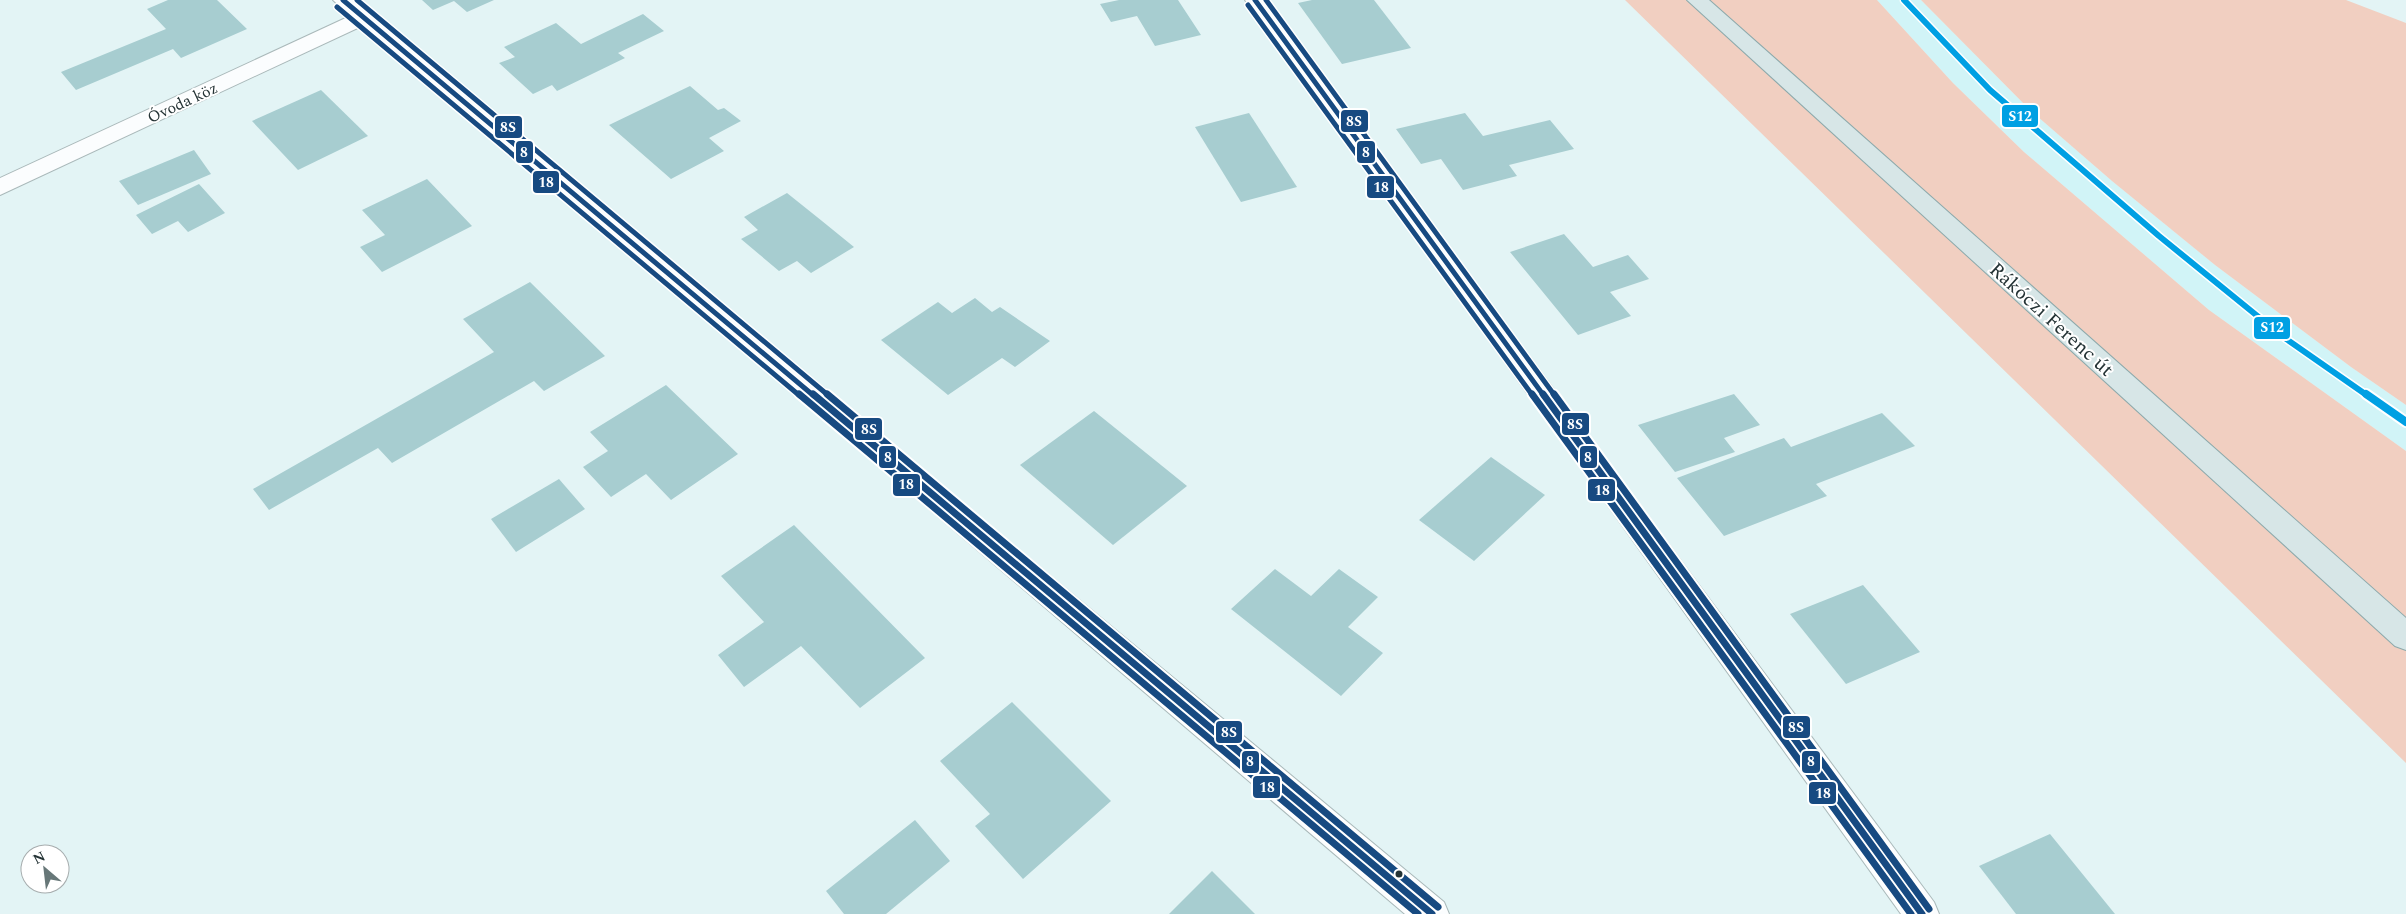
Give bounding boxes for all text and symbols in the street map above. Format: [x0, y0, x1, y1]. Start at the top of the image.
street label: Óvoda köz [143, 76, 222, 130]
line badge: S12 [2001, 104, 2039, 128]
text: S12 [2008, 106, 2032, 127]
line badge: 8S [1340, 109, 1369, 133]
text: 8S [1346, 111, 1362, 132]
line badge: 8S [494, 115, 523, 139]
text: 8S [500, 117, 516, 138]
line badge: 8 [515, 140, 534, 164]
line badge: 8 [1356, 140, 1376, 164]
text: 8 [520, 142, 528, 163]
text: 8 [1362, 142, 1370, 163]
line badge: 18 [532, 170, 560, 194]
text: 18 [538, 172, 554, 193]
line badge: 18 [1366, 175, 1395, 199]
text: 18 [1373, 177, 1389, 198]
street label: Rákóczi Ferenc út [1982, 255, 2120, 384]
line badge: S12 [2253, 316, 2291, 340]
text: S12 [2260, 317, 2284, 338]
line badge: 8S [1561, 412, 1590, 436]
text: 8S [1567, 414, 1583, 435]
line badge: 8S [854, 417, 883, 441]
text: 8S [861, 419, 877, 440]
line badge: 8 [878, 445, 897, 469]
line badge: 8 [1579, 445, 1598, 469]
text: 8 [884, 447, 892, 468]
text: 8 [1584, 447, 1592, 468]
line badge: 18 [892, 473, 921, 497]
text: 18 [898, 474, 914, 495]
line badge: 18 [1587, 478, 1616, 502]
text: 18 [1594, 480, 1610, 501]
line badge: 8S [1782, 715, 1811, 739]
text: 8S [1788, 717, 1804, 738]
line badge: 8S [1215, 720, 1243, 744]
text: 8S [1221, 722, 1237, 743]
line badge: 8 [1241, 750, 1260, 774]
line badge: 8 [1801, 750, 1821, 774]
text: 8 [1246, 751, 1254, 772]
text: 8 [1807, 751, 1815, 772]
line badge: 18 [1252, 775, 1281, 799]
text: 18 [1259, 777, 1275, 798]
line badge: 18 [1808, 781, 1837, 805]
text: 18 [1815, 783, 1831, 804]
north arrow [20, 844, 70, 894]
text: N [29, 846, 49, 870]
unlabelled marker [1394, 869, 1404, 879]

